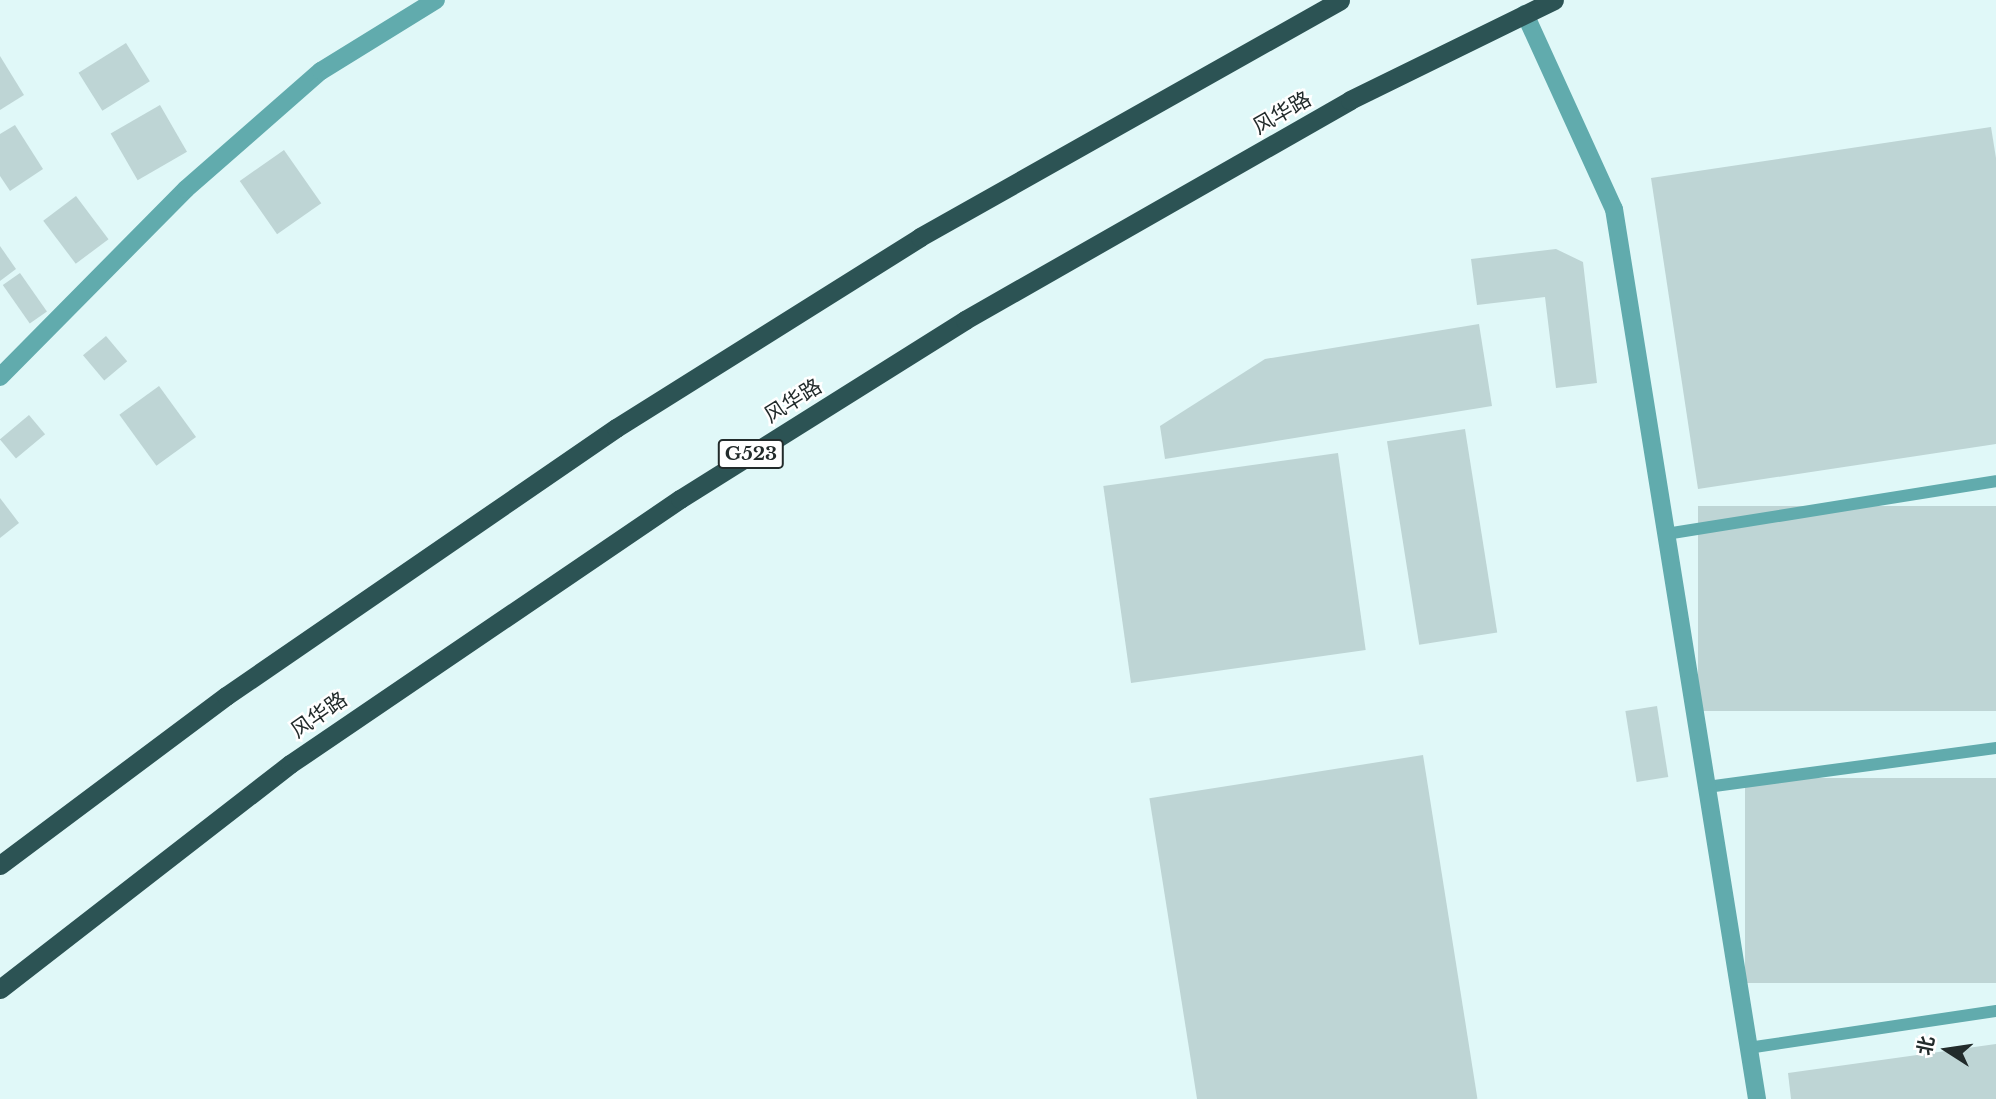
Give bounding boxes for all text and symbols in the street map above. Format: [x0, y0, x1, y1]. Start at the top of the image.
street label: 风华路 [1248, 86, 1316, 140]
street label: 风华路 [760, 374, 826, 428]
road number: G523 [718, 438, 784, 470]
street label: 风华路 [286, 687, 352, 743]
north arrow [1912, 1015, 1982, 1085]
text: 北 [1913, 1034, 1939, 1057]

